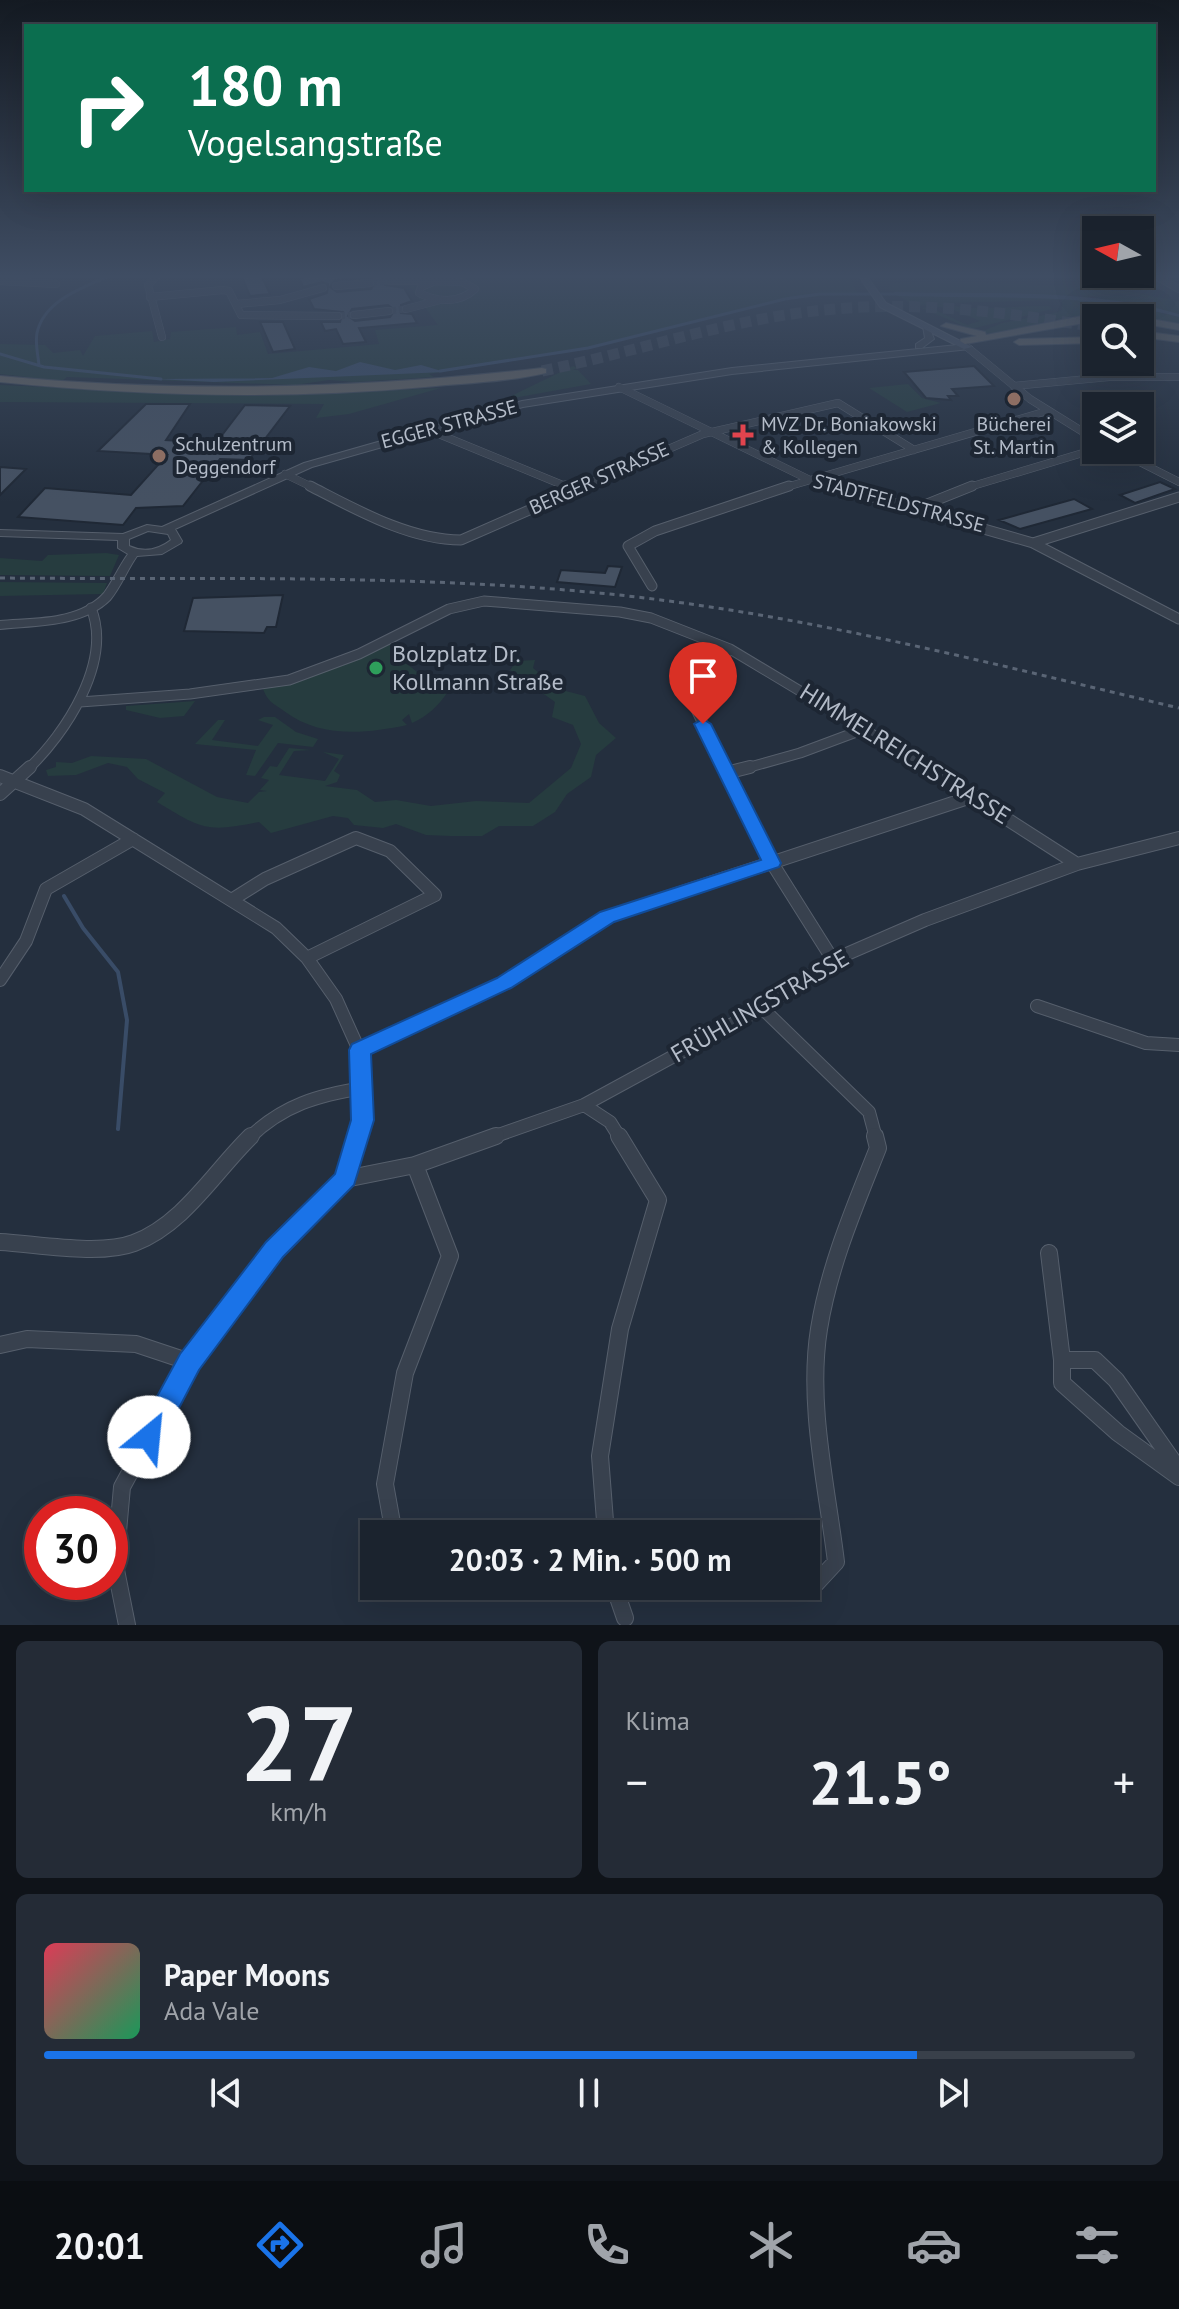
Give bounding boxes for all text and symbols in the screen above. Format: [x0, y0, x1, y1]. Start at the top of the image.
text: 180 m [188, 49, 343, 121]
icon: right [56, 56, 160, 160]
text: Vogelsangstraße [188, 119, 443, 166]
north arrow [1082, 216, 1154, 288]
map controls [1082, 216, 1154, 464]
button: search [1082, 304, 1154, 376]
marker: Bücherei St. Martin [1005, 390, 1023, 408]
button: layers [1082, 392, 1154, 464]
street label: EGGER STRASSE [378, 393, 520, 455]
place label: MVZ Dr. Boniakowski & Kollegen [761, 411, 937, 460]
place label: Bücherei St. Martin [973, 411, 1055, 460]
marker: MVZ Dr. Boniakowski & Kollegen [732, 424, 754, 446]
place label: Schulzentrum Deggendorf [175, 431, 293, 480]
street label: BERGER STRASSE [525, 436, 673, 520]
marker: Schulzentrum Deggendorf [150, 447, 168, 465]
street label: STADTFELDSTRASSE [810, 468, 988, 538]
place label: Bolzplatz Dr. Kollmann Straße [392, 638, 564, 697]
pin [669, 642, 737, 724]
icon: arrive [681, 654, 725, 698]
marker: Bolzplatz Dr. Kollmann Straße [367, 659, 385, 677]
street label: HIMMELREICHSTRASSE [794, 676, 1016, 831]
street label: FRÜHLINGSTRASSE [665, 942, 854, 1069]
position arrow [107, 1395, 191, 1479]
speed limit sign: 30 [24, 1496, 128, 1600]
text: 20:03 · 2 Min. · 500 m [449, 1540, 731, 1579]
text: 27 [240, 1675, 358, 1810]
text: Klima [626, 1704, 690, 1737]
text: 21.5° [809, 1743, 952, 1821]
text: − [626, 1753, 648, 1810]
text: + [1113, 1753, 1135, 1810]
text: km/h [270, 1795, 327, 1828]
text: Paper Moons [164, 1955, 330, 1994]
text: Ada Vale [164, 1994, 259, 2027]
icon: previous [204, 2071, 248, 2115]
icon: pause [567, 2071, 611, 2115]
icon: next [931, 2071, 975, 2115]
icon: directions [252, 2217, 308, 2273]
icon: music [416, 2217, 472, 2273]
icon: phone [579, 2217, 635, 2273]
icon: climate [743, 2217, 799, 2273]
icon: car [906, 2217, 962, 2273]
icon: filters [1069, 2217, 1125, 2273]
text: 20:01 [54, 2222, 145, 2269]

